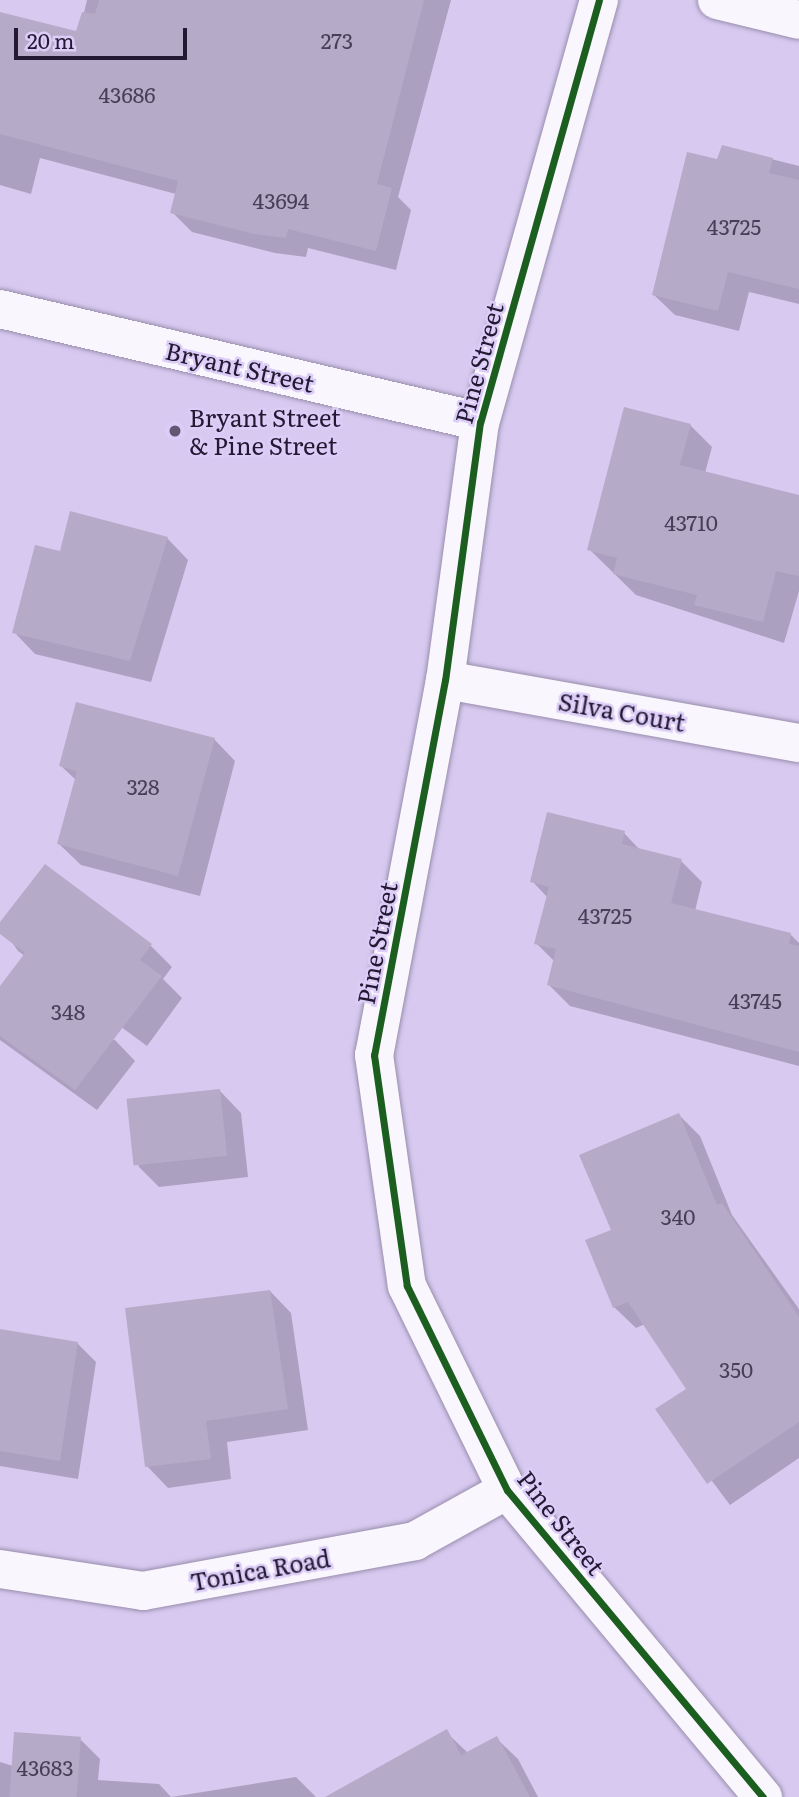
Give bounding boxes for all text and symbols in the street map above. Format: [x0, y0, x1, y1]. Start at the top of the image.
scale bar [18, 14, 191, 58]
text: 20 m [27, 24, 74, 55]
house number: 273 [321, 27, 353, 53]
house number: 43686 [98, 81, 156, 107]
house number: 43694 [253, 187, 309, 213]
house number: 43725 [707, 213, 761, 239]
street label: Pine Street [448, 299, 508, 427]
street label: Bryant Street [163, 335, 317, 397]
place label: Bryant Street & Pine Street [189, 403, 341, 459]
marker: Bryant Street & Pine Street [167, 423, 183, 439]
house number: 43710 [664, 509, 718, 535]
street label: Silva Court [556, 686, 688, 736]
house number: 328 [127, 773, 159, 799]
street label: Pine Street [350, 879, 402, 1007]
house number: 43725 [578, 902, 632, 928]
house number: 43745 [728, 987, 782, 1013]
house number: 348 [51, 998, 85, 1024]
house number: 340 [661, 1203, 695, 1229]
house number: 350 [719, 1356, 753, 1382]
street label: Pine Street [512, 1464, 612, 1580]
street label: Tonica Road [188, 1543, 332, 1595]
house number: 43683 [16, 1754, 74, 1780]

